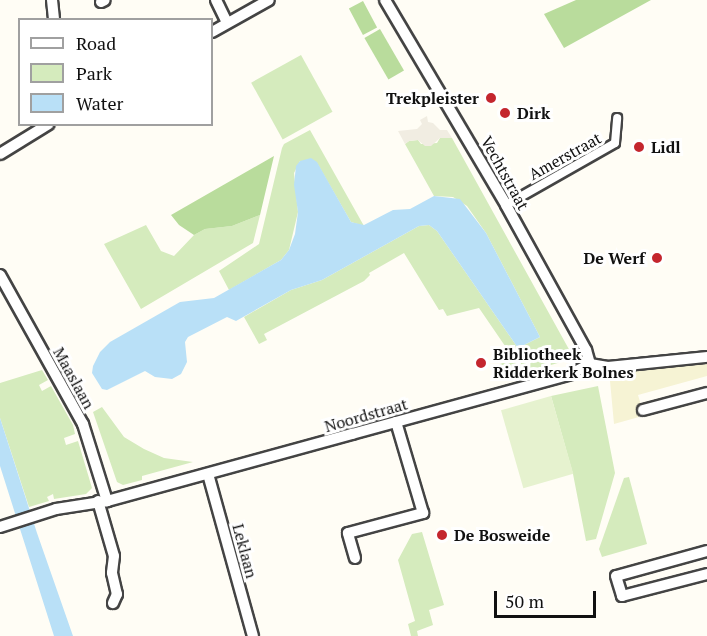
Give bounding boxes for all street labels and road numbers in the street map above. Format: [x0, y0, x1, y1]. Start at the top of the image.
street label: Amerstraat [525, 128, 605, 184]
street label: Vechtstraat [477, 133, 533, 213]
street label: Maaslaan [49, 344, 99, 412]
street label: Noordstraat [322, 394, 410, 436]
street label: Leklaan [229, 522, 261, 580]

